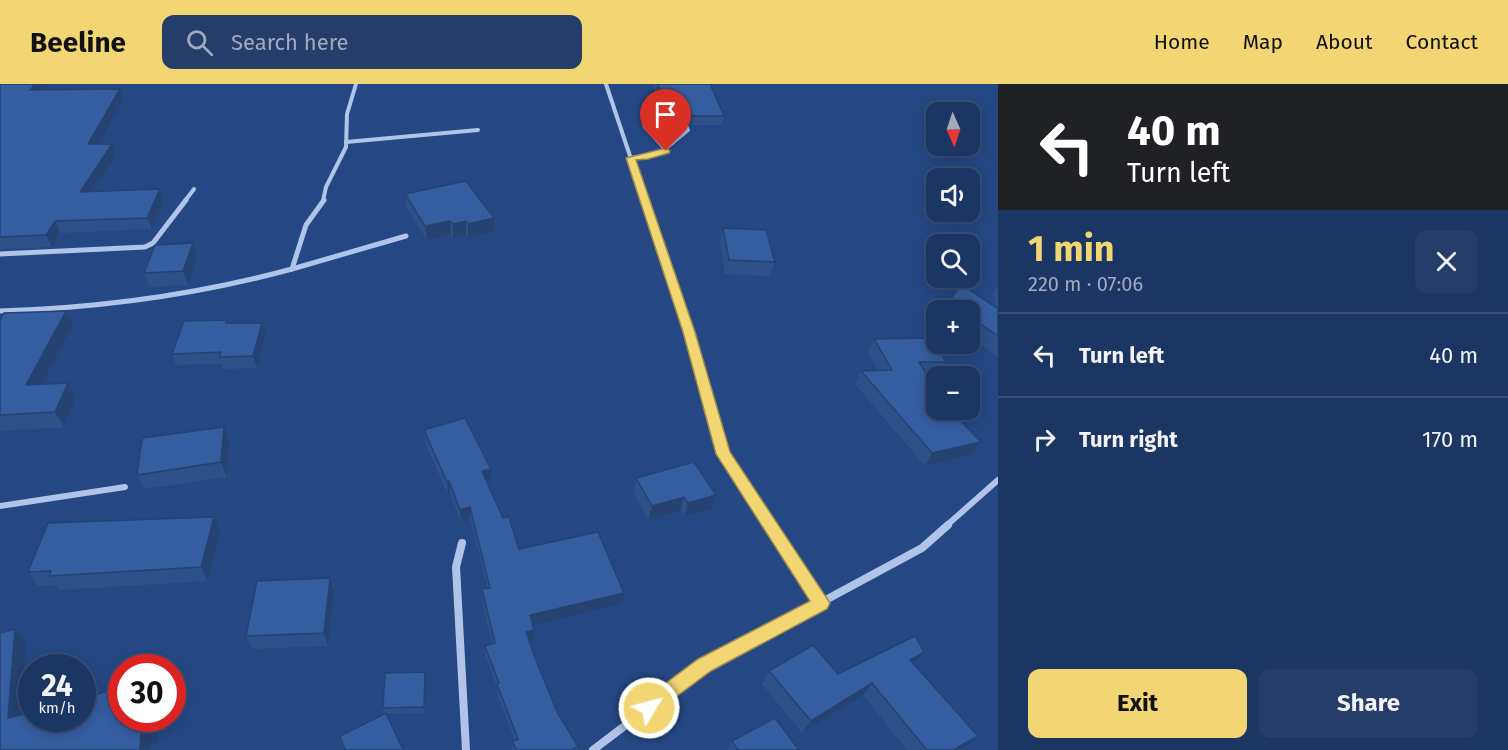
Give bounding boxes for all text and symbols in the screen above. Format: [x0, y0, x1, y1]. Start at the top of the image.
search box [162, 15, 582, 69]
text: Beeline [30, 26, 126, 59]
icon: search [183, 26, 216, 59]
text: Search here [231, 29, 349, 56]
text: Home [1154, 29, 1210, 55]
text: Map [1243, 29, 1283, 55]
text: About [1316, 29, 1373, 55]
text: Contact [1406, 29, 1478, 55]
pin [640, 89, 691, 151]
icon: arrive [649, 98, 682, 131]
north arrow [926, 102, 980, 156]
map controls [926, 102, 980, 420]
text: 40 m [1127, 106, 1221, 156]
icon: left [1028, 108, 1106, 186]
text: Turn left [1127, 157, 1230, 189]
button: sound [926, 168, 980, 222]
text: 1 min [1028, 227, 1115, 271]
button: close [1415, 230, 1478, 293]
button: search [926, 234, 980, 288]
text: 220 m · 07:06 [1028, 272, 1143, 296]
button: + [926, 300, 980, 354]
icon: left [1028, 339, 1061, 372]
text: Turn left [1079, 342, 1164, 369]
text: 40 m [1429, 342, 1478, 369]
button: − [926, 366, 980, 420]
icon: right [1028, 423, 1061, 456]
text: Turn right [1079, 426, 1178, 453]
text: 170 m [1422, 426, 1478, 453]
speed limit sign: 30 [108, 654, 186, 732]
text: 24 [41, 668, 73, 704]
button: Exit [1028, 669, 1247, 738]
button: Share [1259, 669, 1478, 738]
position arrow [617, 676, 681, 740]
text: km/h [38, 699, 76, 717]

